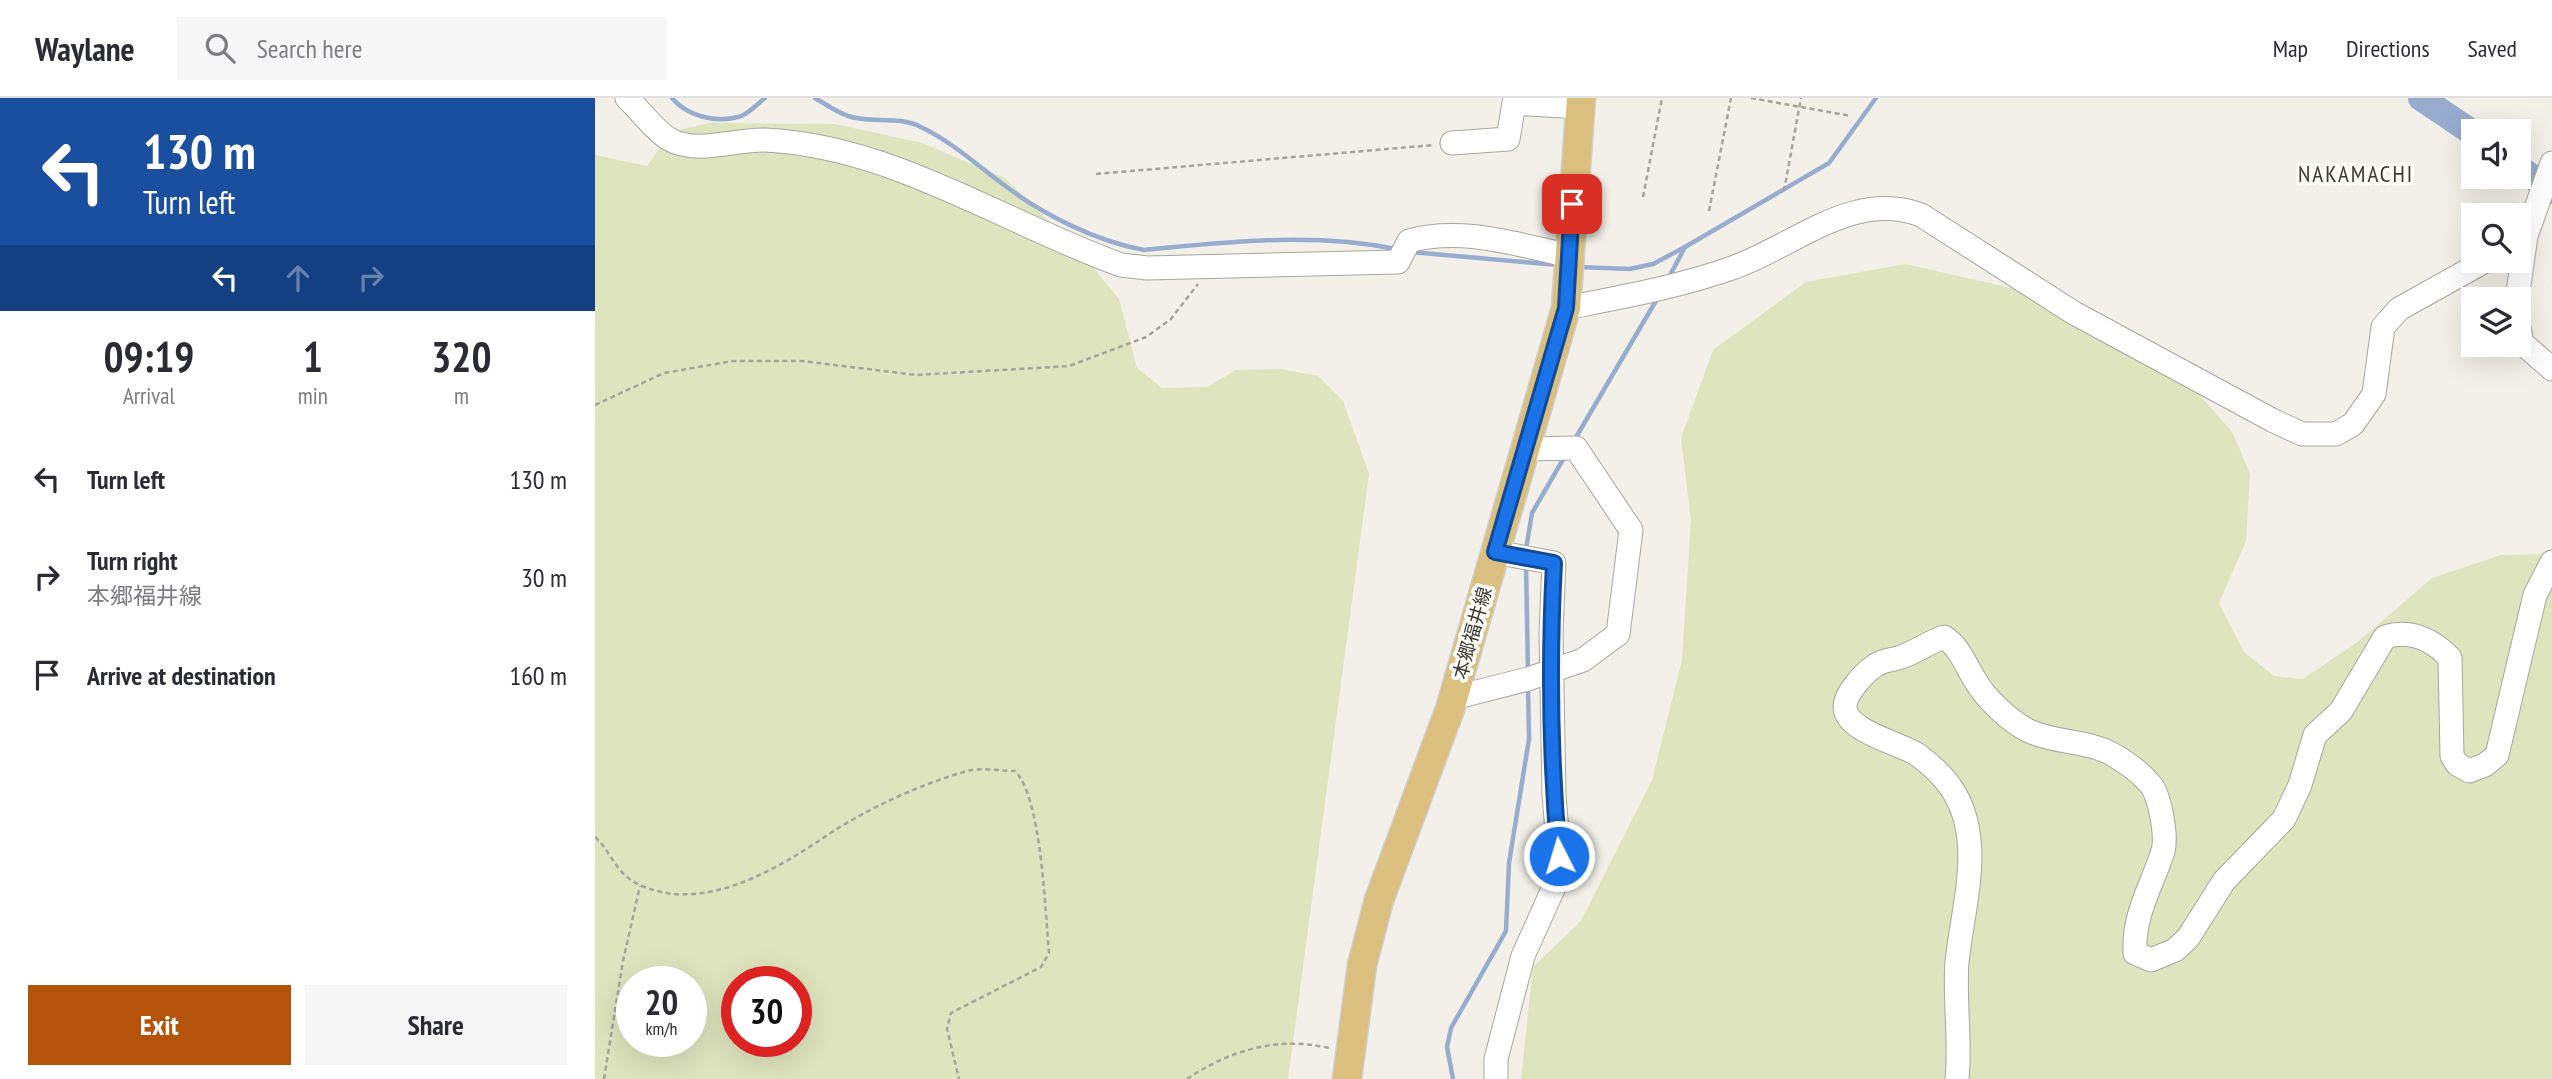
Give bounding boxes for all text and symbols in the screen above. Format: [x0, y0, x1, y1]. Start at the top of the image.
search box [177, 17, 667, 80]
text: Waylane [35, 27, 135, 70]
icon: search [201, 29, 239, 67]
text: Search here [257, 32, 362, 65]
text: Map [2273, 33, 2308, 64]
text: Directions [2346, 33, 2430, 64]
text: Saved [2468, 33, 2517, 64]
text: 130 m [143, 119, 256, 183]
map controls [2461, 119, 2531, 357]
button: sound [2461, 119, 2531, 189]
icon: left [28, 126, 119, 217]
district label: NAKAMACHI [2298, 159, 2414, 188]
pin [1542, 174, 1602, 234]
text: Turn left [143, 181, 235, 223]
icon: arrive [1553, 185, 1591, 223]
button: search [2461, 203, 2531, 273]
icon: left [206, 259, 244, 297]
icon: ahead [279, 259, 317, 297]
icon: right [352, 259, 390, 297]
button: layers [2461, 287, 2531, 357]
text: 09:19 [103, 329, 194, 384]
text: 1 [303, 329, 323, 384]
text: 320 [431, 329, 492, 384]
text: Arrival [123, 381, 175, 410]
text: min [298, 381, 328, 410]
text: m [454, 381, 469, 410]
icon: left [28, 460, 66, 498]
text: Turn left [87, 463, 165, 496]
text: 130 m [509, 463, 567, 496]
text: Turn right [87, 544, 178, 577]
icon: right [28, 558, 66, 596]
text: 30 m [521, 561, 567, 594]
text: 本郷福井線 [87, 581, 202, 610]
street label: 本郷福井線 [1447, 584, 1497, 682]
icon: arrive [28, 656, 66, 694]
text: Arrive at destination [87, 659, 276, 692]
text: 160 m [509, 659, 567, 692]
position arrow [1522, 819, 1596, 893]
speed limit sign: 30 [721, 966, 812, 1057]
text: 20 [645, 979, 678, 1025]
button: Exit [28, 985, 291, 1065]
button: Share [305, 985, 567, 1065]
text: km/h [646, 1017, 677, 1040]

